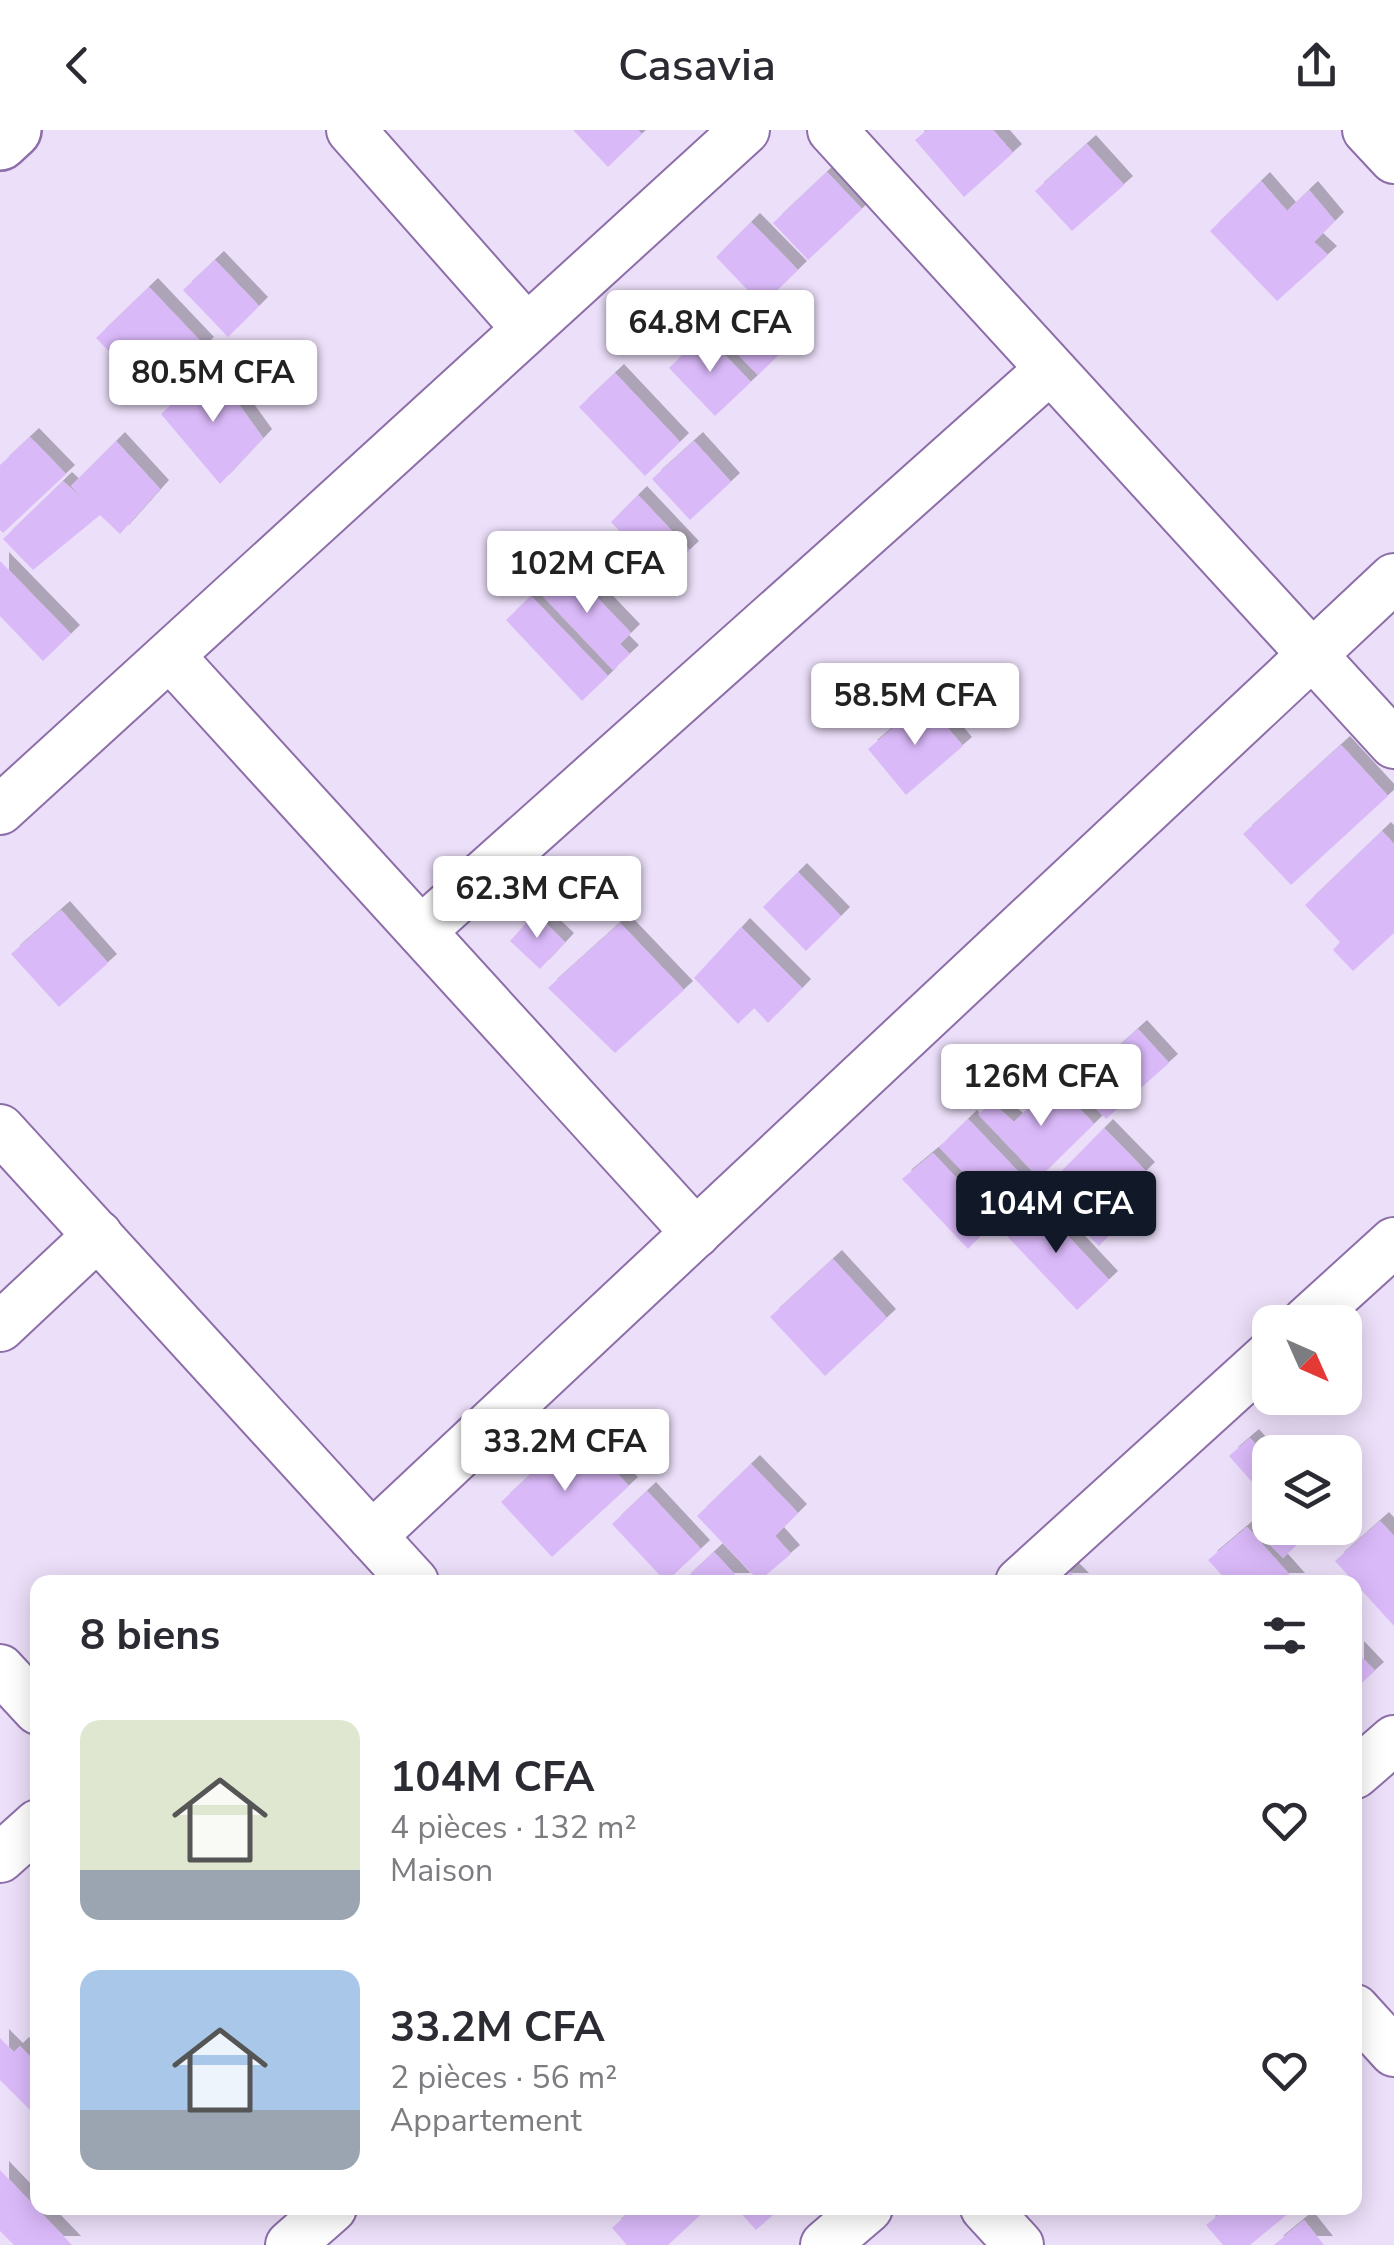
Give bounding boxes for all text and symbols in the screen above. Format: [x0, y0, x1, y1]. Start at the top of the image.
text: Casavia [618, 35, 776, 96]
icon: back [50, 38, 105, 93]
icon: share [1289, 38, 1344, 93]
pin: 64.8M CFA [596, 290, 824, 375]
text: 64.8M CFA [628, 301, 792, 344]
pin: 80.5M CFA [99, 340, 327, 425]
text: 80.5M CFA [131, 351, 295, 394]
pin: 102M CFA [484, 531, 690, 616]
text: 102M CFA [509, 542, 665, 585]
pin: 58.5M CFA [801, 663, 1029, 748]
text: 58.5M CFA [833, 674, 997, 717]
pin: 62.3M CFA [423, 856, 651, 941]
text: 62.3M CFA [455, 867, 619, 910]
pin: 126M CFA [938, 1044, 1144, 1129]
text: 126M CFA [963, 1055, 1119, 1098]
pin: 104M CFA [953, 1171, 1159, 1256]
text: 104M CFA [978, 1182, 1134, 1225]
north arrow [1252, 1305, 1362, 1415]
map controls [1252, 1305, 1362, 1545]
pin: 33.2M CFA [451, 1409, 679, 1494]
text: 33.2M CFA [483, 1420, 647, 1463]
button: layers [1252, 1435, 1362, 1545]
text: 8 biens [80, 1607, 220, 1664]
icon: filters [1257, 1608, 1312, 1663]
text: 104M CFA [390, 1749, 594, 1806]
icon: home [160, 1760, 280, 1880]
icon: heart [1257, 1793, 1312, 1848]
text: 4 pièces · 132 m² [390, 1806, 637, 1849]
text: Maison [390, 1849, 493, 1892]
text: 33.2M CFA [390, 1999, 605, 2056]
icon: home [160, 2010, 280, 2130]
icon: heart [1257, 2043, 1312, 2098]
text: 2 pièces · 56 m² [390, 2056, 617, 2099]
text: Appartement [390, 2099, 582, 2142]

